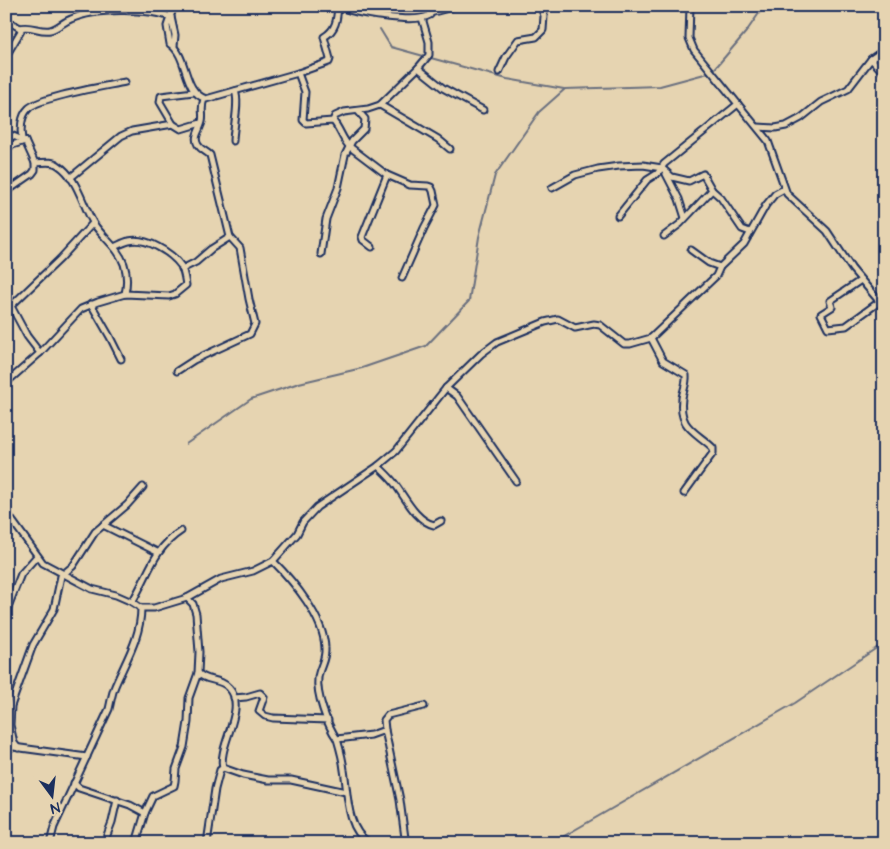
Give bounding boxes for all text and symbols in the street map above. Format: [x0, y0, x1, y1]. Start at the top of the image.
north arrow [28, 772, 78, 822]
text: N [48, 797, 62, 818]

